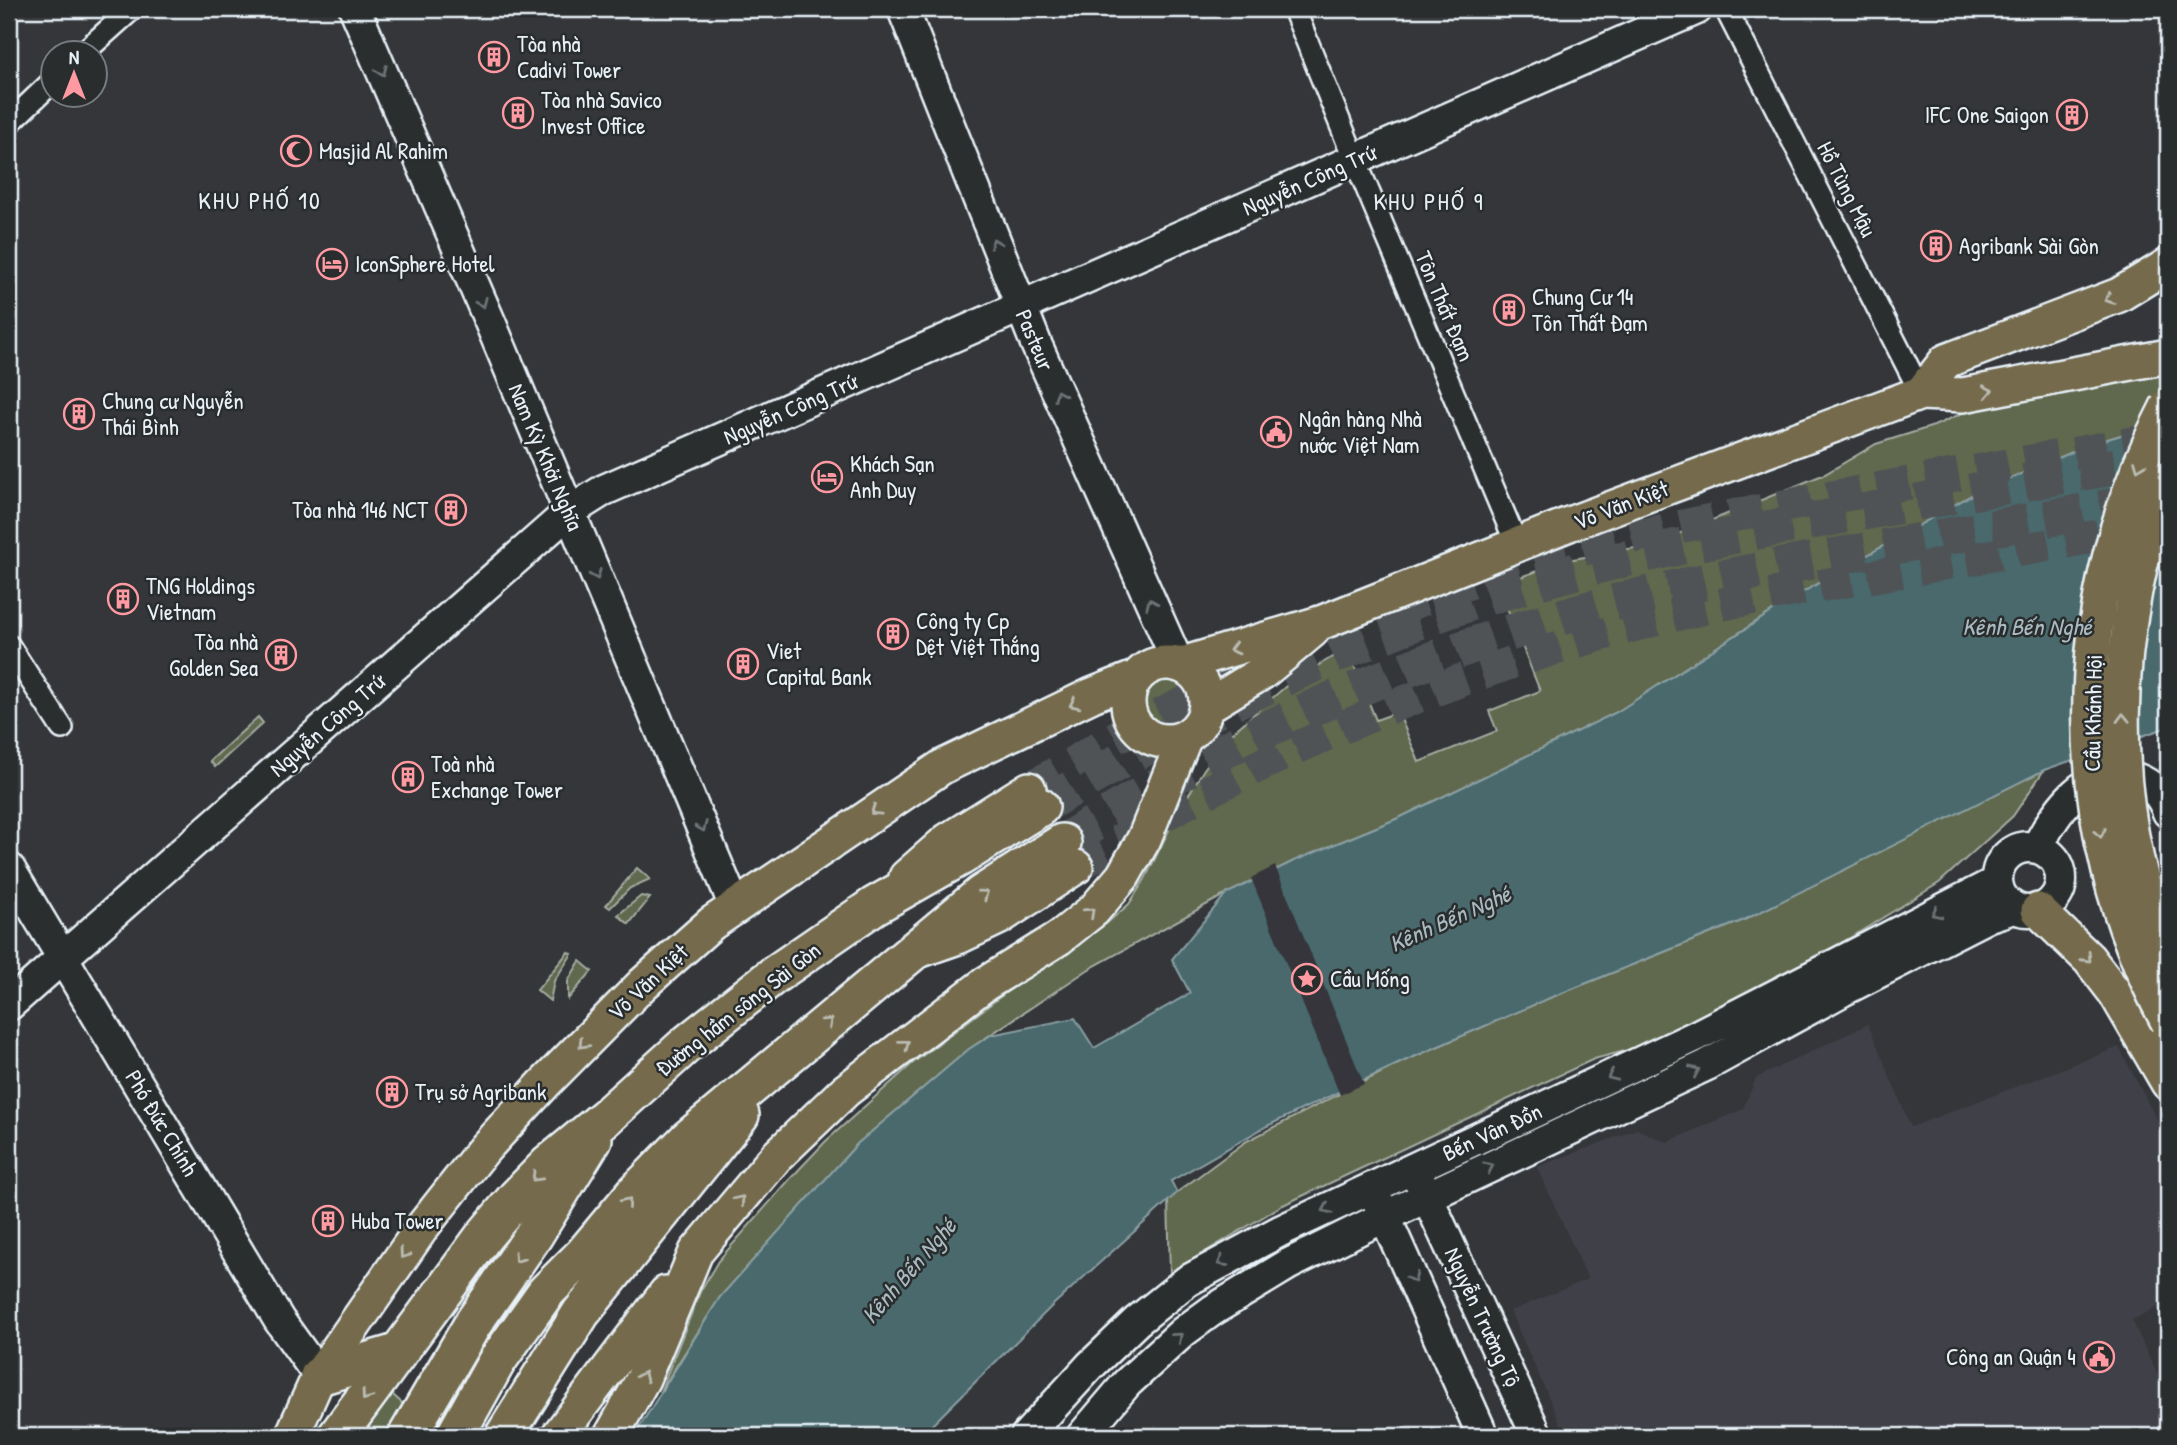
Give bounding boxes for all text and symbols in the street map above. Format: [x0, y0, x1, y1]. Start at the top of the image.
place label: Tòa nhà Cadivi Tower [517, 28, 621, 85]
north arrow [38, 38, 108, 108]
building icon: Tòa nhà Cadivi Tower [477, 40, 511, 74]
text: N [69, 44, 79, 70]
one-way arrow [374, 64, 388, 77]
place label: Tòa nhà Savico Invest Office [541, 84, 662, 141]
building icon: Tòa nhà Savico Invest Office [501, 96, 535, 130]
building icon: IFC One Saigon [2055, 98, 2089, 132]
place label: IFC One Saigon [1925, 99, 2049, 130]
mosque icon: Masjid Al Rahim [279, 134, 313, 168]
place label: Masjid Al Rahim [319, 135, 448, 166]
street label: Nguyễn Công Trứ [1237, 136, 1382, 223]
street label: Hồ Tùng Mậu [1810, 136, 1885, 242]
district label: KHU PHỐ 10 [198, 184, 322, 216]
district label: KHU PHỐ 9 [1374, 185, 1484, 217]
building icon: Agribank Sài Gòn [1919, 229, 1953, 263]
place label: Agribank Sài Gòn [1959, 230, 2099, 261]
one-way arrow [990, 238, 1004, 250]
street label: Tôn Thất Ðạm [1408, 246, 1483, 366]
hotel icon: IconSphere Hotel [315, 247, 349, 281]
place label: IconSphere Hotel [355, 248, 496, 279]
place label: Chung Cư 14 Tôn Thất Đạm [1532, 281, 1648, 338]
one-way arrow [2104, 290, 2116, 304]
building icon: Chung Cư 14 Tôn Thất Đạm [1492, 293, 1526, 327]
one-way arrow [474, 295, 488, 308]
street label: Pasteur [1009, 304, 1062, 375]
street label: Nguyễn Công Trứ [718, 365, 863, 452]
street label: Nam Kỳ Khởi Nghĩa [502, 379, 591, 535]
one-way arrow [1982, 384, 1994, 399]
place label: Chung cư Nguyễn Thái Bình [102, 385, 244, 442]
one-way arrow [1053, 390, 1067, 403]
building icon: Chung cư Nguyễn Thái Bình [62, 397, 96, 431]
place label: Ngân hàng Nhà nước Việt Nam [1299, 403, 1422, 460]
public building icon: Ngân hàng Nhà nước Việt Nam [1259, 415, 1293, 449]
place label: Khách Sạn Anh Duy [850, 448, 935, 505]
one-way arrow [2133, 459, 2147, 471]
hotel icon: Khách Sạn Anh Duy [810, 460, 844, 494]
street label: Võ Văn Kiệt [1569, 472, 1674, 537]
building icon: Tòa nhà 146 NCT [434, 493, 468, 527]
place label: Tòa nhà 146 NCT [292, 494, 428, 525]
one-way arrow [587, 568, 601, 580]
place label: TNG Holdings Vietnam [146, 570, 255, 627]
building icon: TNG Holdings Vietnam [106, 582, 140, 616]
one-way arrow [1145, 598, 1159, 610]
place label: Công ty Cp Dệt Việt Thắng [916, 605, 1040, 662]
water label: Kênh Bến Nghé [1962, 610, 2093, 643]
building icon: Công ty Cp Dệt Việt Thắng [876, 617, 910, 651]
place label: Tòa nhà Golden Sea [169, 626, 258, 683]
place label: Viet Capital Bank [766, 635, 872, 692]
building icon: Tòa nhà Golden Sea [264, 638, 298, 672]
one-way arrow [1228, 641, 1240, 656]
building icon: Viet Capital Bank [726, 647, 760, 681]
street label: Cầu Khánh Hội [2076, 654, 2109, 772]
street label: Nguyễn Công Trứ [263, 665, 392, 783]
one-way arrow [1069, 695, 1081, 709]
one-way arrow [2115, 712, 2131, 722]
place label: Toà nhà Exchange Tower [431, 748, 563, 805]
building icon: Toà nhà Exchange Tower [391, 760, 425, 794]
one-way arrow [869, 803, 882, 816]
one-way arrow [693, 820, 707, 832]
one-way arrow [2092, 827, 2107, 839]
water label: Kênh Bến Nghé [1384, 877, 1517, 960]
one-way arrow [976, 890, 988, 902]
one-way arrow [1930, 905, 1943, 919]
one-way arrow [1082, 908, 1095, 920]
street label: Đường hầm sông Sài Gòn [649, 934, 827, 1083]
street label: Võ Văn Kiệt [601, 936, 695, 1027]
one-way arrow [2079, 950, 2092, 963]
place icon: Cầu Mống [1290, 962, 1324, 996]
place label: Cầu Mống [1330, 963, 1410, 994]
one-way arrow [819, 1018, 832, 1030]
one-way arrow [578, 1036, 591, 1049]
one-way arrow [897, 1039, 910, 1052]
street label: Phó Đức Chính [119, 1064, 206, 1182]
one-way arrow [1688, 1065, 1700, 1079]
one-way arrow [1607, 1068, 1619, 1082]
building icon: Trụ sở Agribank [375, 1075, 409, 1109]
place label: Trụ sở Agribank [415, 1076, 547, 1107]
street label: Bến Vân Đồn [1437, 1095, 1547, 1168]
one-way arrow [1482, 1161, 1494, 1175]
one-way arrow [531, 1169, 544, 1182]
one-way arrow [732, 1195, 744, 1208]
one-way arrow [619, 1197, 632, 1209]
one-way arrow [1322, 1201, 1334, 1215]
building icon: Huba Tower [311, 1204, 345, 1238]
place label: Huba Tower [351, 1205, 444, 1236]
water label: Kênh Bến Nghé [854, 1210, 965, 1330]
street label: Nguyễn Trường Tộ [1438, 1242, 1529, 1391]
one-way arrow [399, 1246, 412, 1259]
one-way arrow [514, 1250, 526, 1263]
one-way arrow [1217, 1254, 1230, 1267]
one-way arrow [1405, 1271, 1419, 1284]
one-way arrow [1170, 1333, 1183, 1345]
public building icon: Công an Quận 4 [2082, 1340, 2116, 1374]
place label: Công an Quận 4 [1946, 1341, 2076, 1372]
one-way arrow [635, 1371, 649, 1383]
one-way arrow [362, 1388, 374, 1401]

